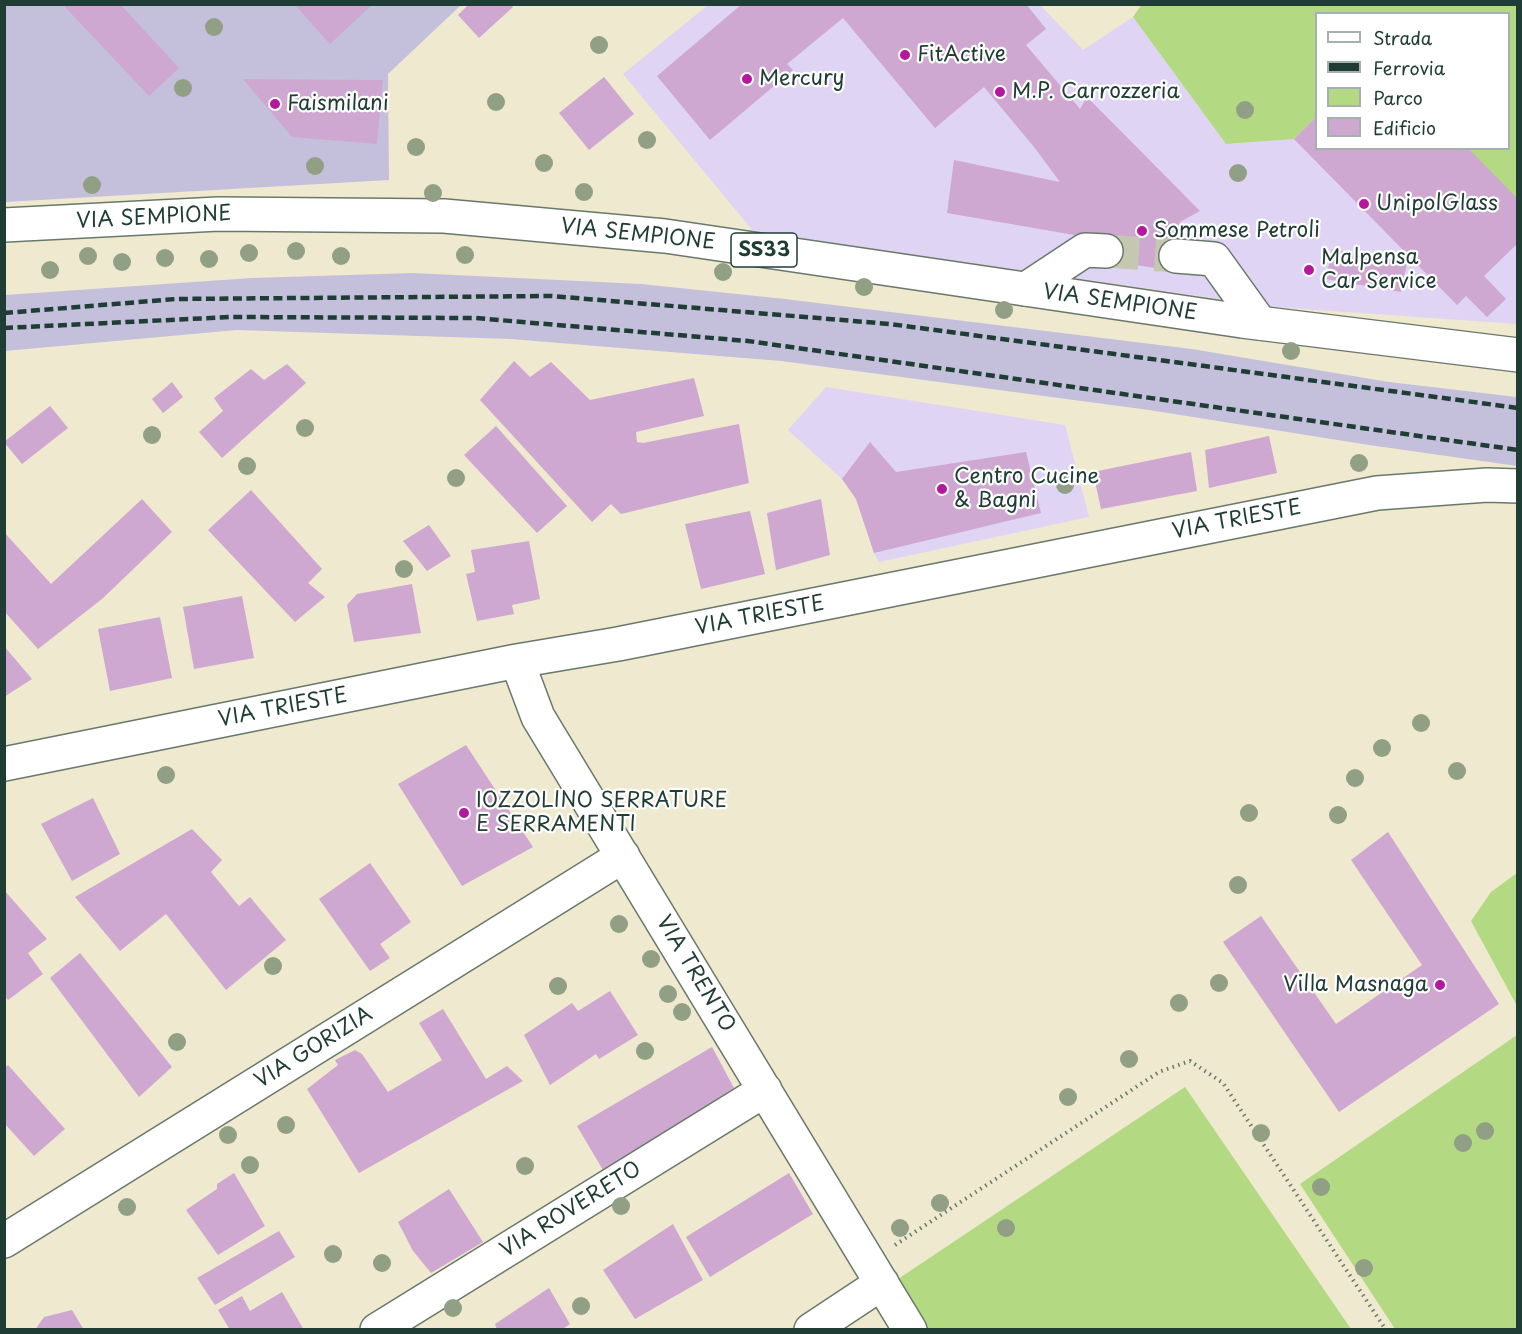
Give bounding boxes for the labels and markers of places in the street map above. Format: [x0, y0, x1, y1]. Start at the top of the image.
place label: FitActive [917, 42, 1006, 68]
marker: FitActive [898, 48, 912, 62]
place label: Mercury [759, 66, 844, 92]
marker: Mercury [740, 72, 754, 86]
place label: M.P. Carrozzeria [1012, 79, 1180, 105]
marker: M.P. Carrozzeria [993, 85, 1007, 99]
place label: Faismilani [287, 91, 389, 117]
marker: Faismilani [268, 97, 282, 111]
place label: UnipolGlass [1376, 191, 1498, 217]
marker: UnipolGlass [1357, 197, 1371, 211]
place label: Sommese Petroli [1154, 218, 1320, 244]
marker: Sommese Petroli [1135, 224, 1149, 238]
place label: Malpensa Car Service [1321, 245, 1437, 295]
marker: Malpensa Car Service [1302, 263, 1316, 277]
place label: Centro Cucine & Bagni [954, 464, 1099, 514]
marker: Centro Cucine & Bagni [935, 482, 949, 496]
place label: IOZZOLINO SERRATURE E SERRAMENTI [476, 788, 727, 838]
marker: IOZZOLINO SERRATURE E SERRAMENTI [457, 806, 471, 820]
place label: Villa Masnaga [1283, 972, 1428, 998]
marker: Villa Masnaga [1433, 978, 1447, 992]

